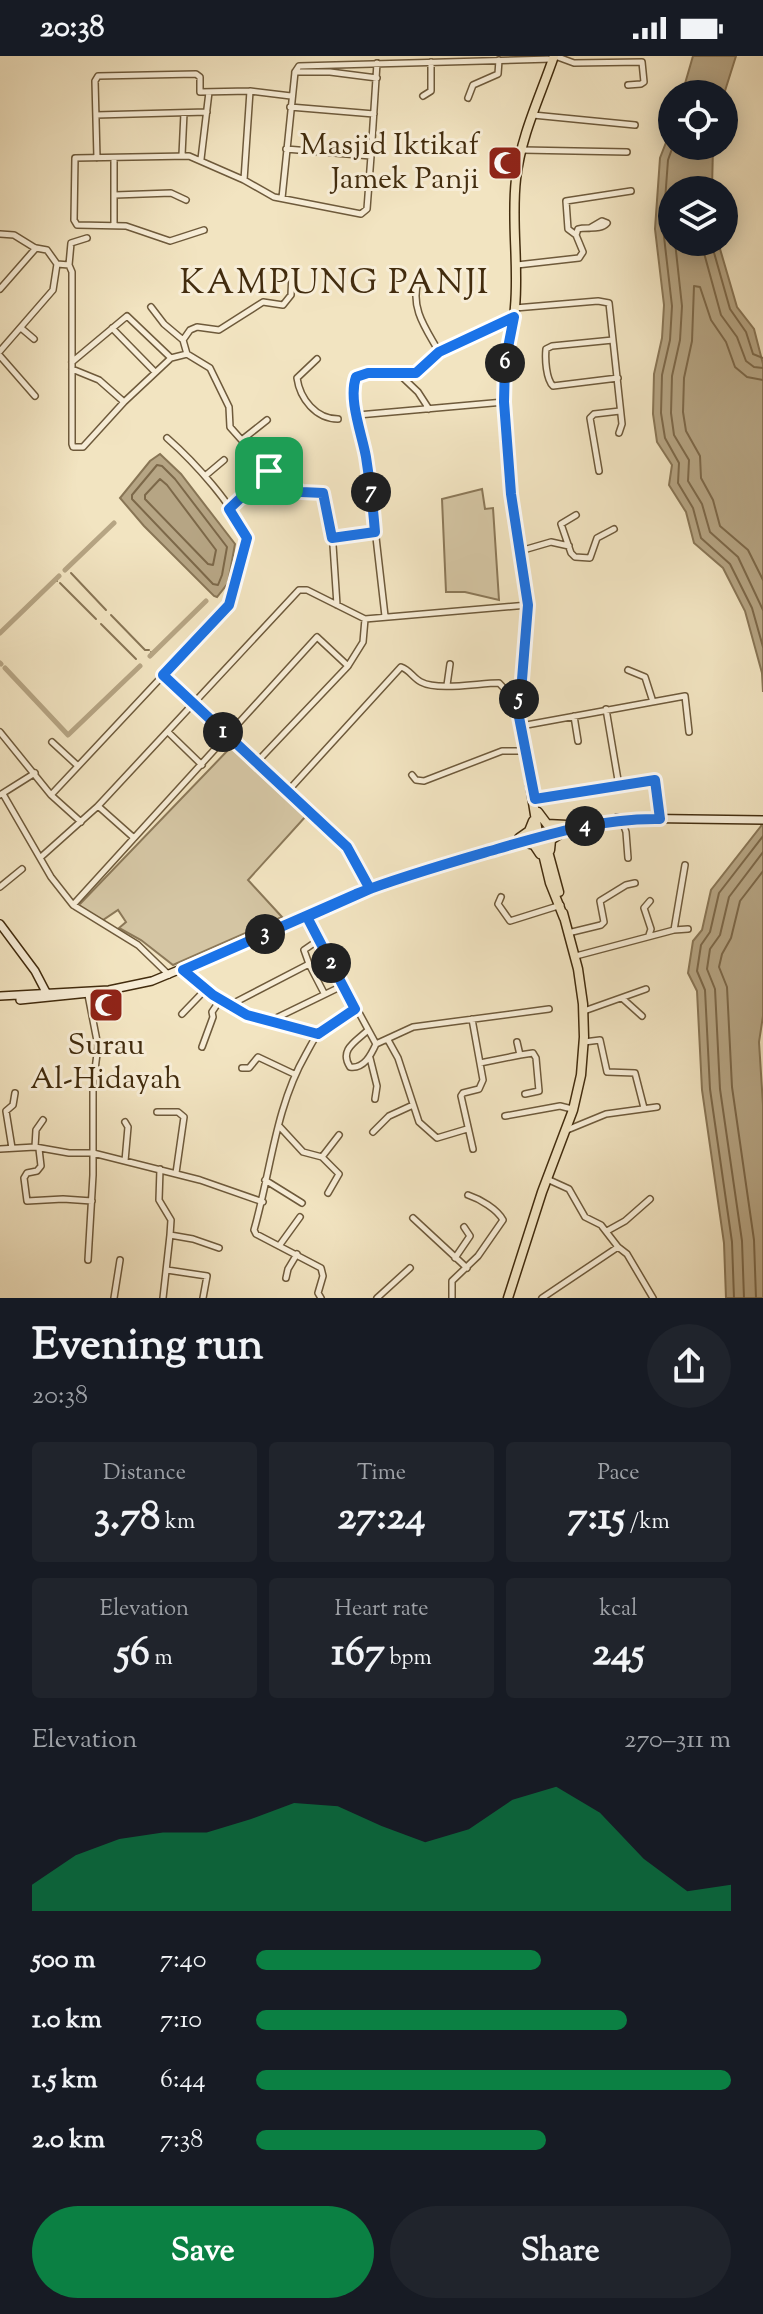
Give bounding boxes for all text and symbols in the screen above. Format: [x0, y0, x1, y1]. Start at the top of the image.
text: 20:38 [40, 7, 105, 50]
map controls [658, 80, 738, 256]
button: locate [658, 80, 738, 160]
place label: Masjid Iktikaf Jamek Panji [300, 125, 481, 202]
mosque icon: Masjid Iktikaf Jamek Panji [486, 144, 524, 182]
button: layers [658, 176, 738, 256]
district label: KAMPUNG PANJI [180, 260, 490, 309]
pin: 6 [485, 343, 525, 383]
text: 6 [500, 347, 510, 379]
pin [235, 437, 303, 505]
icon: arrive [247, 449, 291, 493]
pin: 7 [351, 472, 391, 512]
text: 7 [365, 476, 377, 508]
pin: 5 [499, 679, 539, 719]
text: 5 [515, 683, 523, 715]
pin: 1 [203, 712, 243, 752]
text: 1 [219, 716, 227, 748]
pin: 4 [565, 806, 605, 846]
text: 4 [579, 810, 591, 842]
pin: 3 [245, 914, 285, 954]
text: 3 [261, 918, 269, 950]
pin: 2 [311, 943, 351, 983]
text: 2 [326, 947, 336, 979]
mosque icon: Surau Al-Hidayah [87, 986, 125, 1024]
place label: Surau Al-Hidayah [30, 1025, 182, 1102]
text: Evening run [32, 1316, 264, 1379]
button: share [647, 1324, 731, 1408]
text: 20:38 [32, 1378, 88, 1415]
text: Distance [103, 1458, 186, 1490]
text: Time [357, 1458, 406, 1490]
text: Pace [597, 1458, 640, 1490]
text: 3.78 [94, 1490, 160, 1547]
text: 27:24 [337, 1490, 426, 1547]
text: 7:15 [567, 1490, 625, 1547]
text: km [160, 1507, 195, 1539]
text: /km [625, 1507, 670, 1539]
text: Elevation [100, 1594, 189, 1626]
text: Heart rate [335, 1594, 428, 1626]
text: kcal [600, 1594, 637, 1626]
text: 56 [116, 1626, 150, 1683]
text: 167 [331, 1626, 385, 1683]
text: 245 [592, 1626, 645, 1683]
text: m [150, 1643, 173, 1675]
text: bpm [385, 1643, 432, 1675]
text: Elevation [32, 1722, 137, 1759]
text: 270–311 m [624, 1722, 731, 1759]
text: 500 m [32, 1942, 95, 1979]
text: 7:40 [160, 1942, 206, 1979]
text: 1.0 km [32, 2002, 102, 2039]
text: 7:10 [160, 2002, 202, 2039]
text: 1.5 km [32, 2062, 98, 2099]
text: 6:44 [160, 2062, 206, 2099]
text: 2.0 km [32, 2122, 105, 2159]
text: 7:38 [160, 2122, 203, 2159]
button: Save [32, 2206, 374, 2298]
button: Share [390, 2206, 731, 2298]

